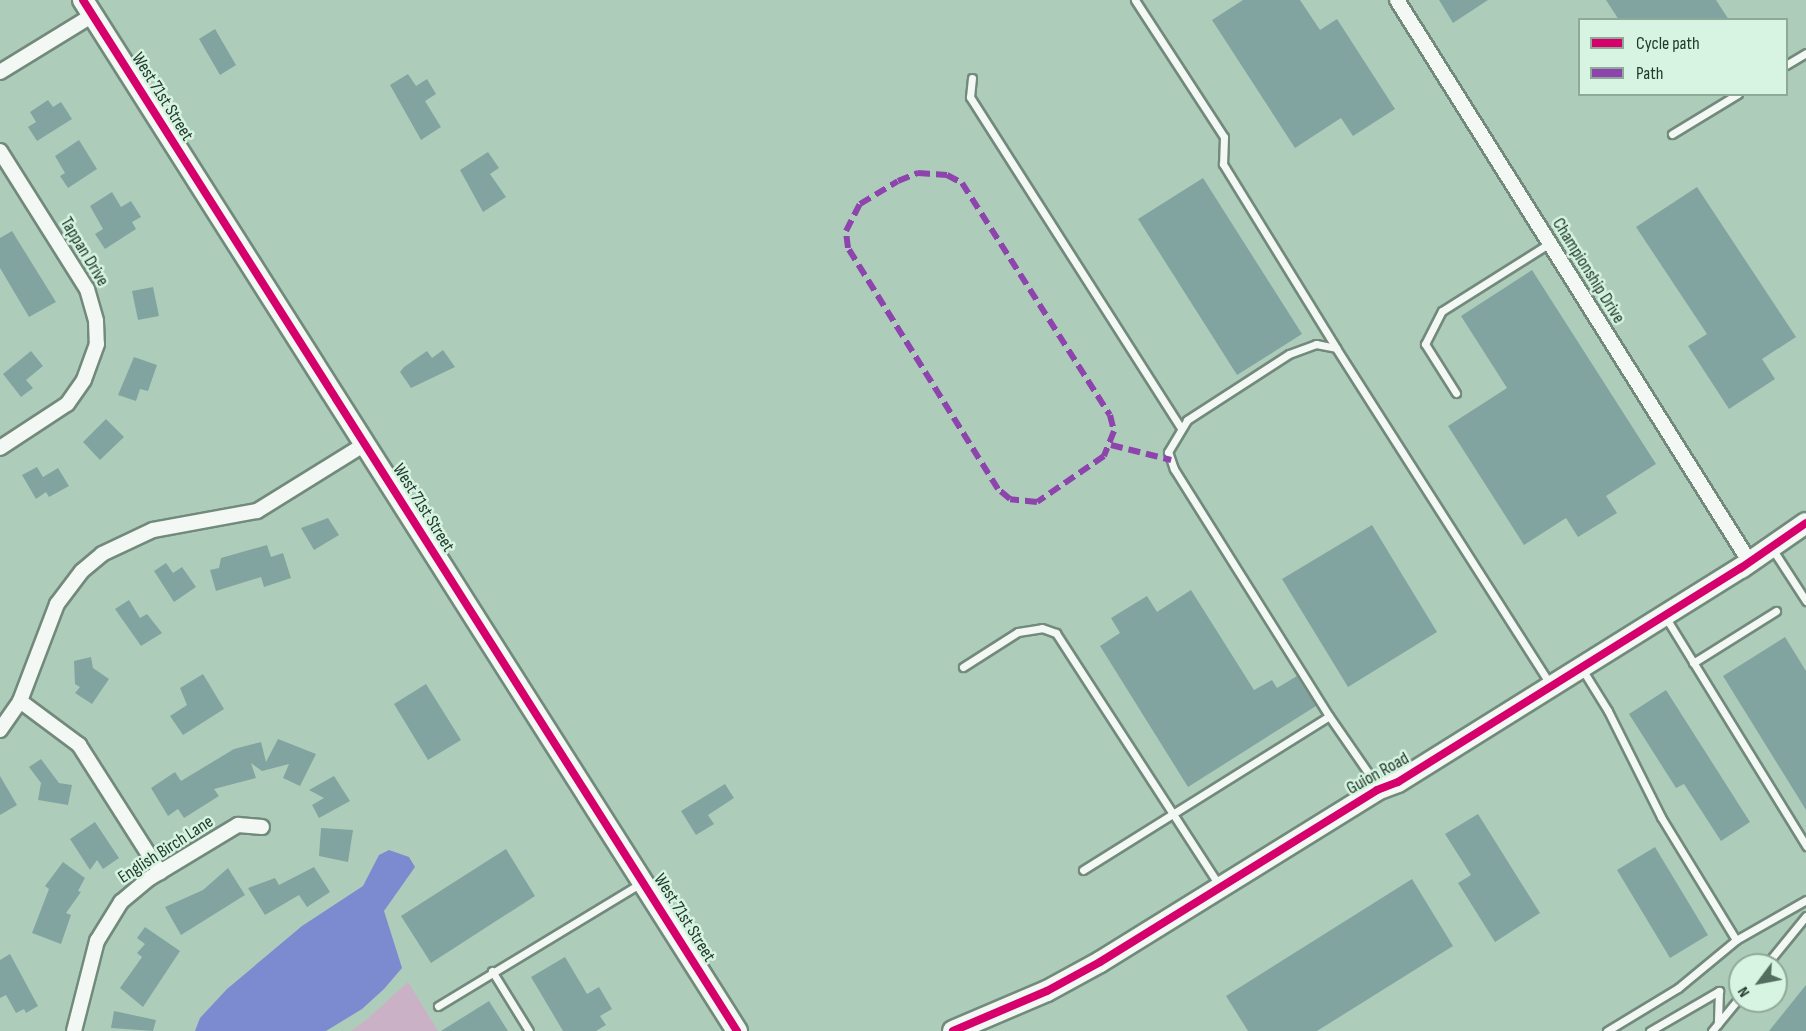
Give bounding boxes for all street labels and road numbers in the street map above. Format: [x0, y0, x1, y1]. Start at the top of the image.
street label: West 71st Street [126, 49, 198, 145]
street label: Tappan Drive [55, 213, 113, 291]
street label: Championship Drive [1547, 214, 1629, 328]
street label: West 71st Street [387, 460, 459, 556]
street label: Guion Road [1343, 748, 1413, 800]
street label: English Birch Lane [114, 811, 218, 889]
street label: West 71st Street [648, 870, 720, 966]

